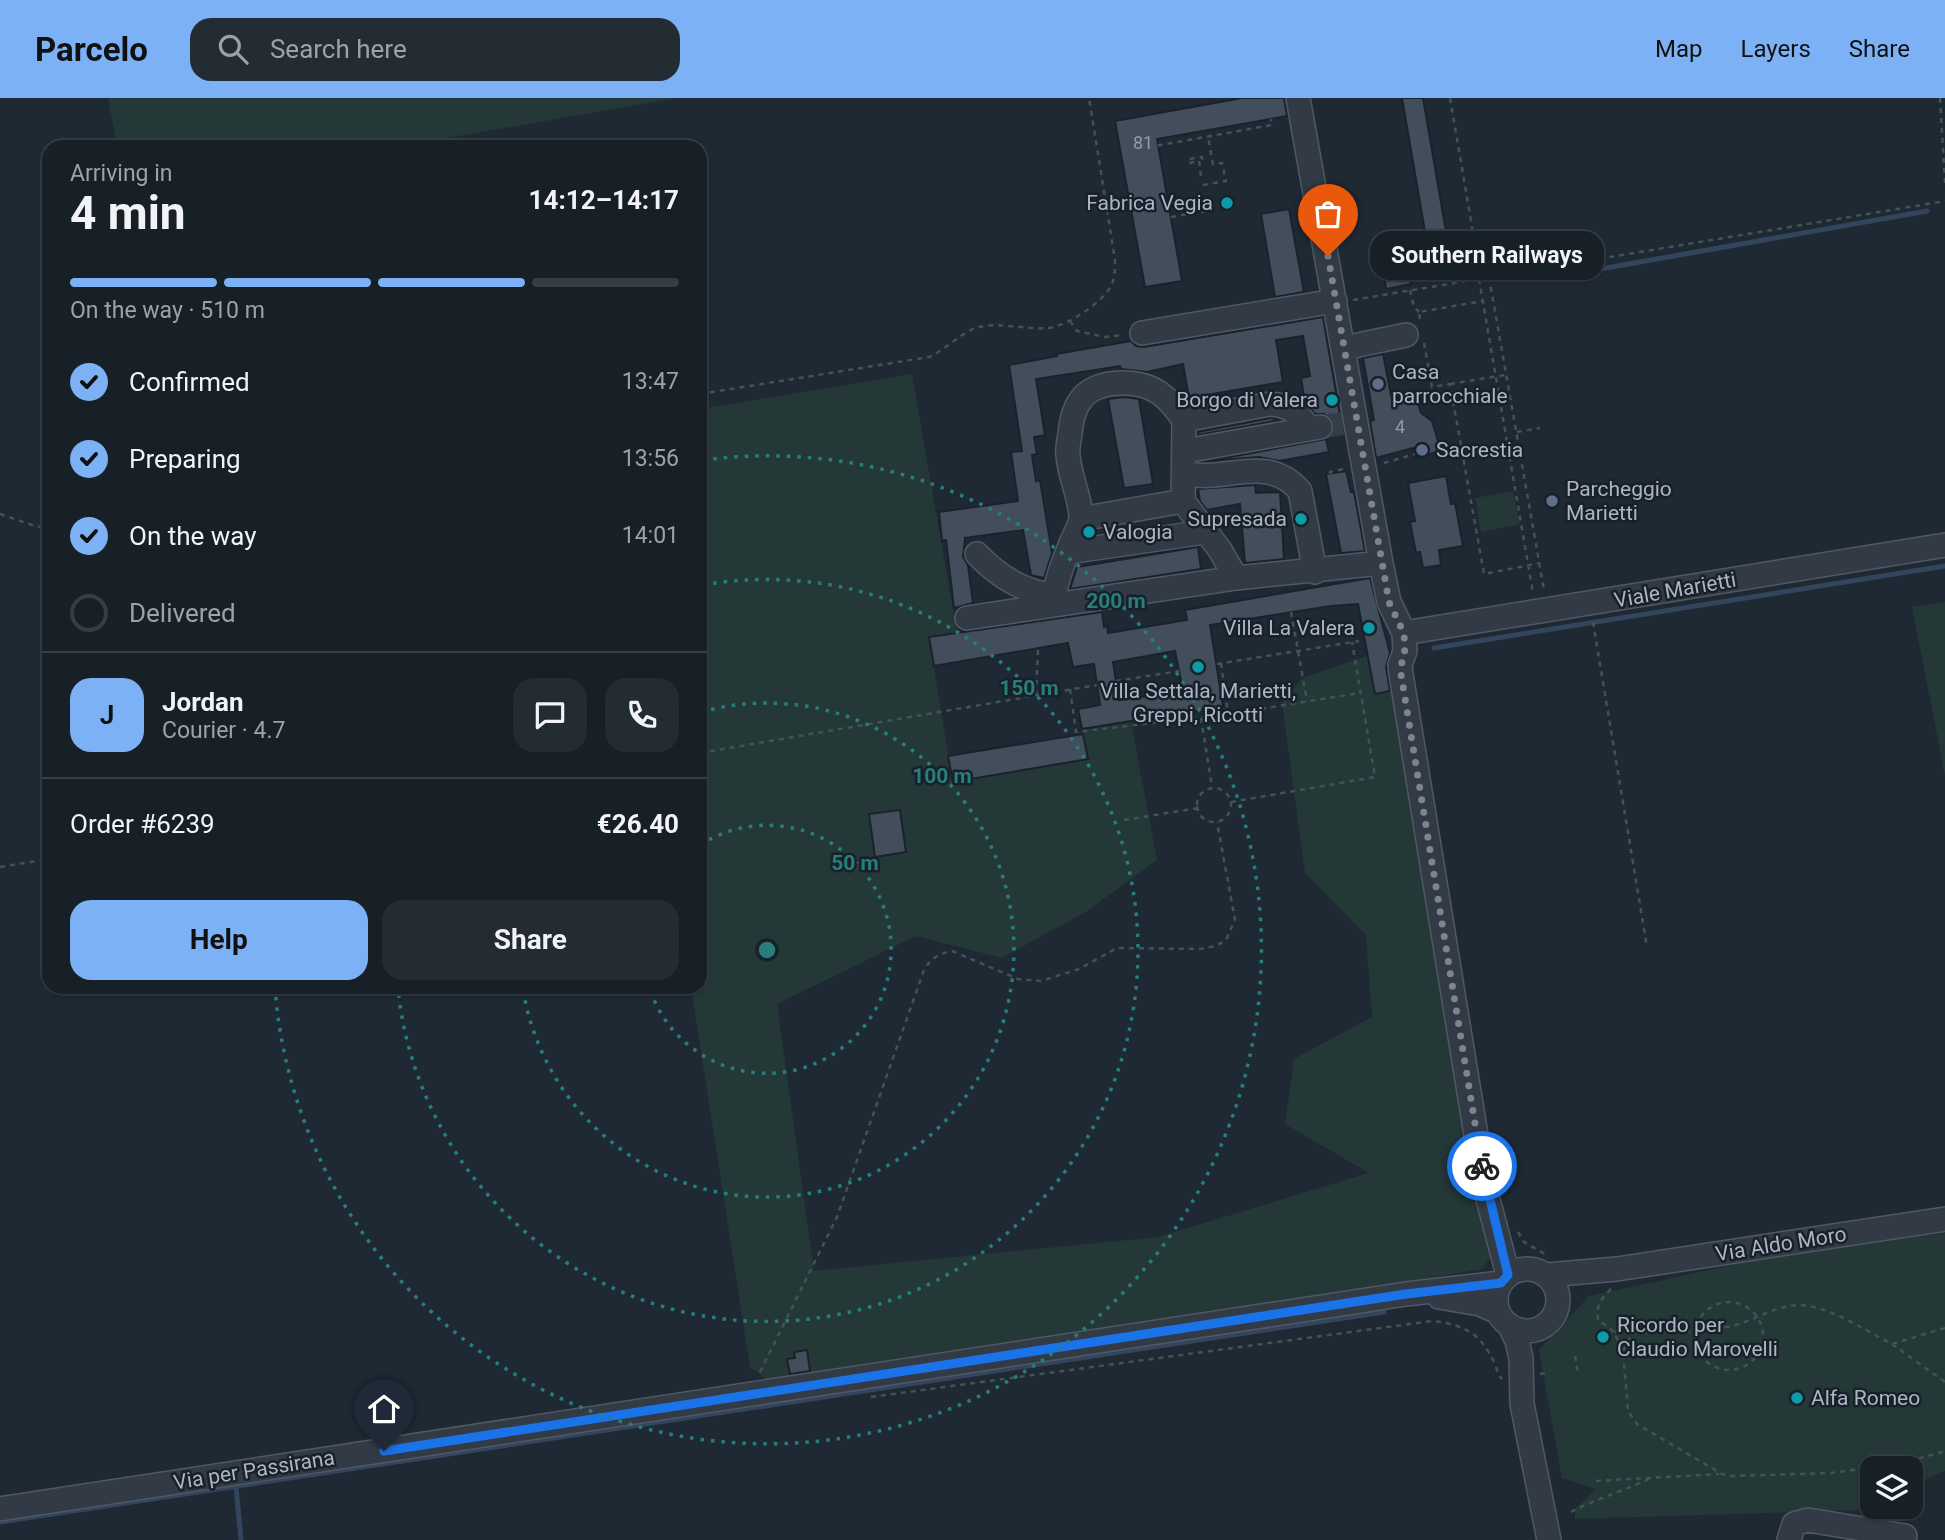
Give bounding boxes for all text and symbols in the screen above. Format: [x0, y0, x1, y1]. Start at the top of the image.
search box [190, 18, 680, 81]
text: Parcelo [35, 30, 148, 69]
icon: search [214, 30, 252, 68]
text: Search here [270, 34, 407, 64]
text: Map [1655, 35, 1703, 63]
text: Layers [1741, 35, 1811, 63]
text: Share [1849, 35, 1910, 63]
house number: 81 [1133, 132, 1153, 153]
text: Arriving in [70, 160, 173, 187]
pin [1298, 184, 1358, 256]
text: 14:12–14:17 [529, 185, 679, 215]
text: 4 min [70, 186, 186, 240]
place label: Fabrica Vegia [1086, 191, 1213, 215]
marker: Fabrica Vegia [1219, 195, 1235, 211]
icon: bag [1309, 195, 1347, 233]
callout: Southern Railways [1370, 232, 1604, 280]
text: Southern Railways [1391, 242, 1583, 269]
text: On the way · 510 m [70, 297, 265, 324]
place label: Casa parrocchiale [1392, 360, 1508, 408]
icon: check [70, 363, 108, 401]
text: Confirmed [129, 367, 250, 397]
text: 13:47 [622, 368, 679, 395]
marker: Casa parrocchiale [1370, 376, 1386, 392]
place label: Borgo di Valera [1176, 388, 1318, 412]
marker: Borgo di Valera [1324, 392, 1340, 408]
house number: 4 [1395, 416, 1405, 437]
place label: Sacrestia [1436, 438, 1523, 462]
icon: check [70, 440, 108, 478]
marker: Sacrestia [1414, 442, 1430, 458]
text: Preparing [129, 444, 241, 474]
text: 13:56 [622, 445, 679, 472]
place label: Parcheggio Marietti [1566, 477, 1672, 525]
marker: Parcheggio Marietti [1544, 493, 1560, 509]
place label: Supresada [1188, 507, 1287, 531]
marker: Supresada [1293, 511, 1309, 527]
icon: check [70, 517, 108, 555]
place label: Valogia [1103, 520, 1173, 544]
text: On the way [129, 521, 257, 551]
text: 14:01 [622, 522, 679, 549]
marker: Valogia [1081, 524, 1097, 540]
street label: Viale Marietti [1612, 567, 1738, 613]
text: 200 m [1086, 589, 1146, 613]
text: Delivered [129, 598, 236, 628]
place label: Villa La Valera [1223, 616, 1355, 640]
marker: Villa La Valera [1361, 620, 1377, 636]
marker: Villa Settala, Marietti, Greppi, Ricotti [1190, 659, 1206, 675]
text: 150 m [999, 676, 1059, 700]
button: chat [513, 678, 587, 752]
button: phone [605, 678, 679, 752]
place label: Villa Settala, Marietti, Greppi, Ricotti [1100, 679, 1296, 727]
text: Jordan [162, 687, 244, 717]
text: J [100, 700, 114, 730]
text: Courier · 4.7 [162, 717, 285, 744]
text: 100 m [912, 764, 972, 788]
text: Order #6239 [70, 809, 215, 839]
text: €26.40 [597, 809, 679, 839]
text: 50 m [831, 851, 879, 875]
button: Help [70, 900, 368, 980]
button: Share [382, 900, 679, 980]
centre of rings [755, 938, 779, 962]
courier [1447, 1131, 1517, 1201]
icon: bike [1463, 1147, 1501, 1185]
street label: Via Aldo Moro [1714, 1222, 1848, 1266]
place label: Ricordo per Claudio Marovelli [1617, 1313, 1778, 1361]
marker: Ricordo per Claudio Marovelli [1595, 1329, 1611, 1345]
pin [354, 1379, 414, 1451]
place label: Alfa Romeo [1811, 1386, 1920, 1410]
icon: home [365, 1390, 403, 1428]
marker: Alfa Romeo [1789, 1390, 1805, 1406]
street label: Via per Passirana [172, 1445, 336, 1495]
map controls [1860, 1456, 1923, 1519]
button: layers [1860, 1456, 1923, 1519]

